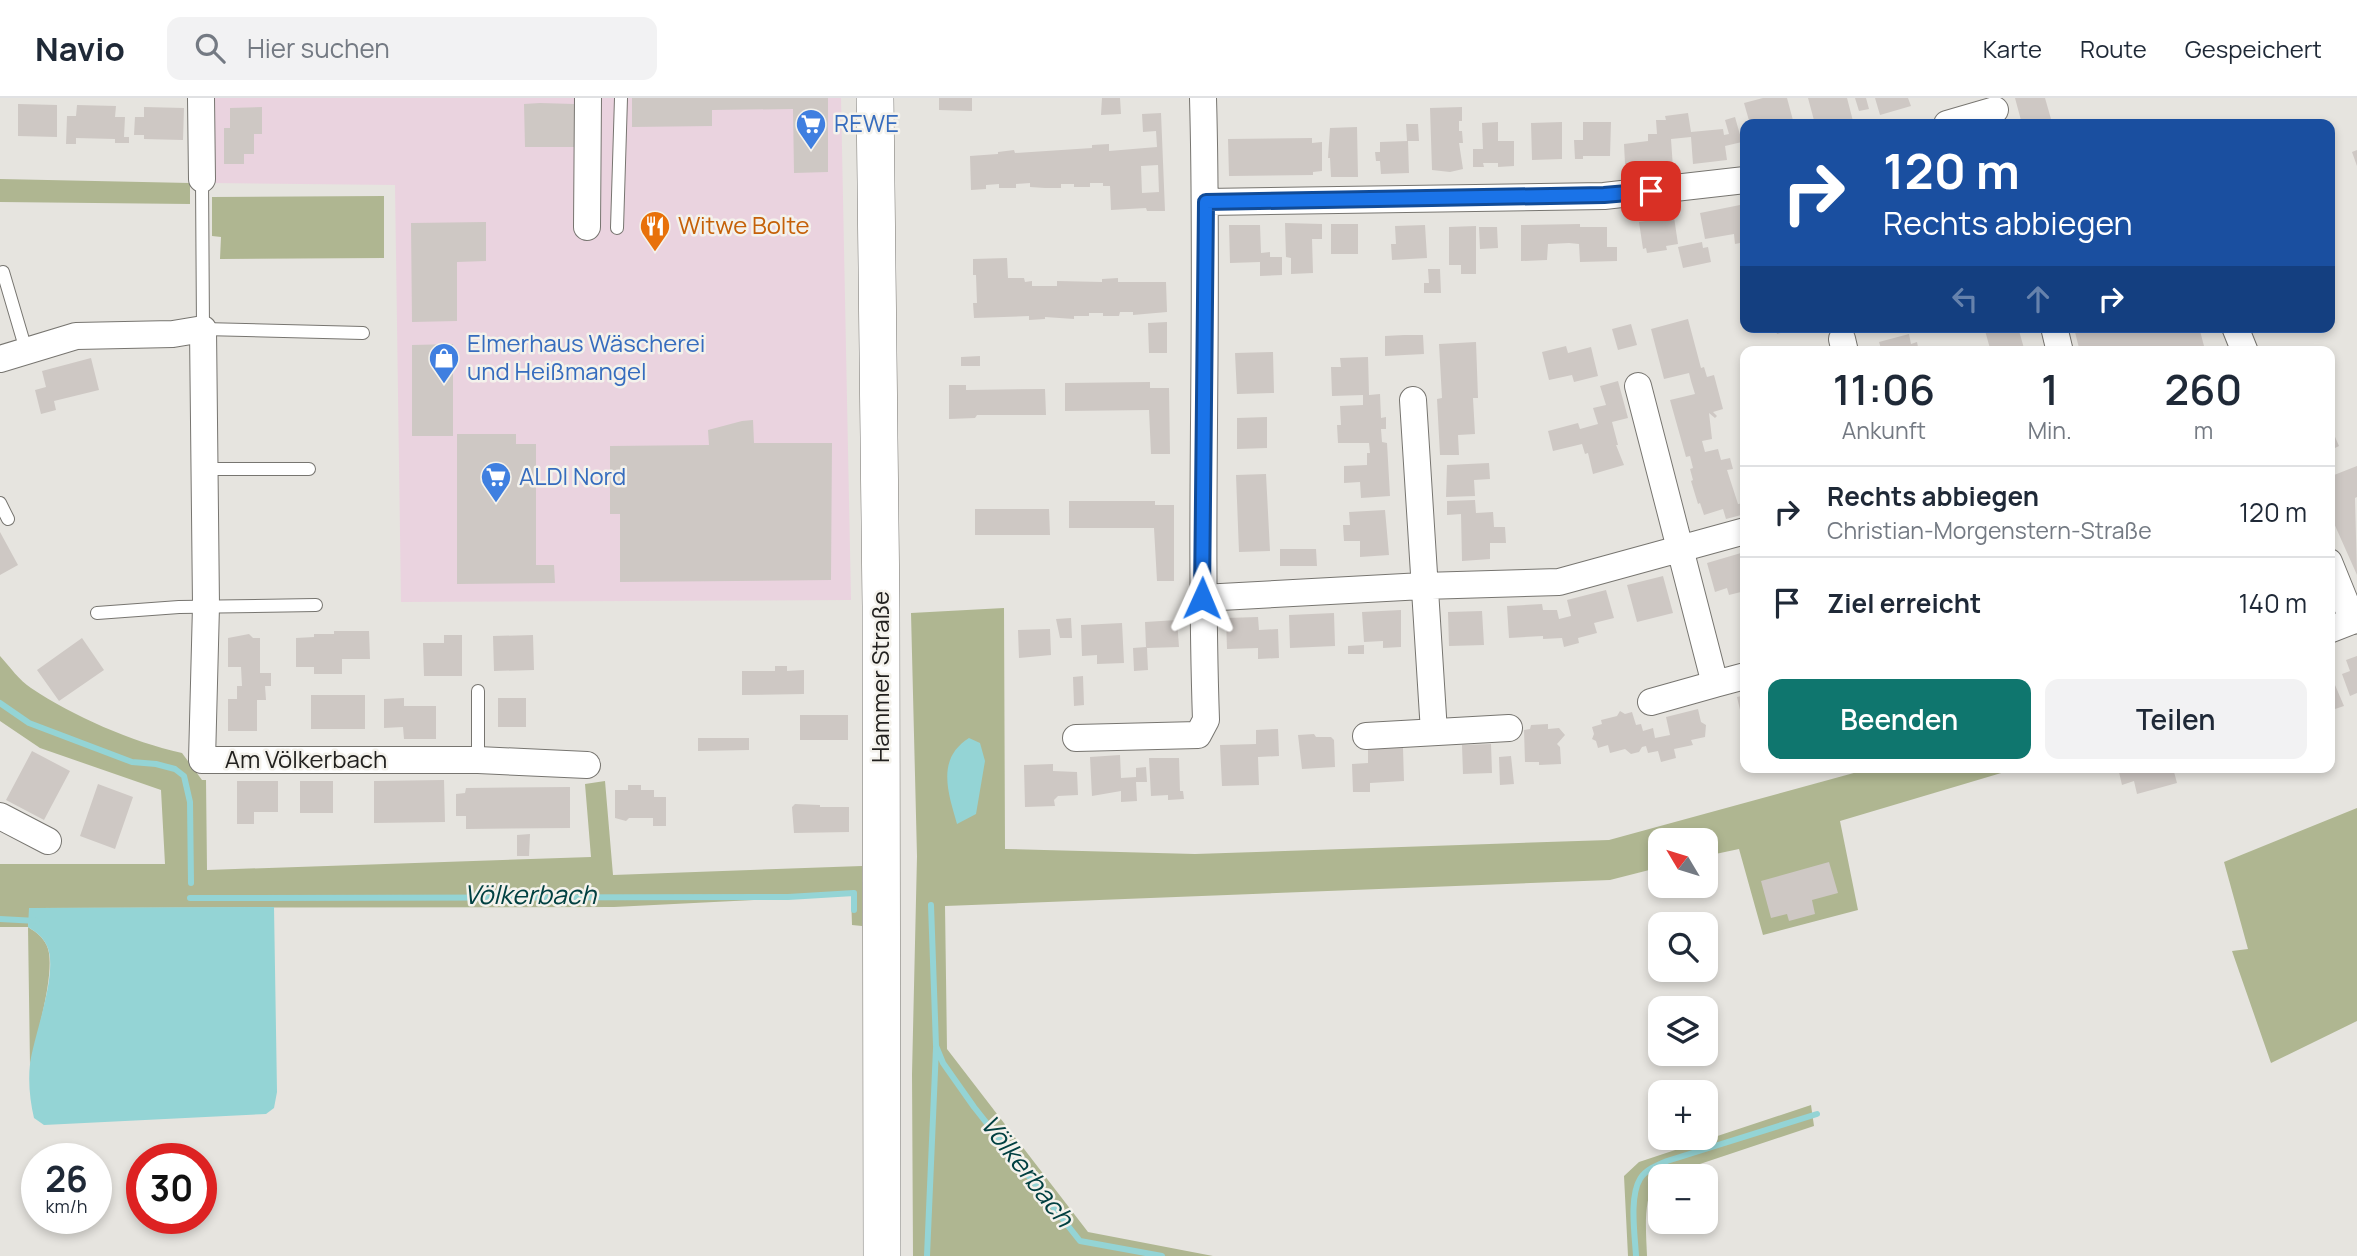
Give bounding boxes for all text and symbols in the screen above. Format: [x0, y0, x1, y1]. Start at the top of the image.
search box [167, 17, 657, 80]
text: Navio [35, 26, 125, 71]
icon: search [191, 29, 229, 67]
text: Hier suchen [247, 30, 390, 66]
text: Karte [1983, 32, 2042, 65]
text: Route [2080, 32, 2147, 65]
text: Gespeichert [2185, 32, 2322, 65]
place label: REWE [834, 106, 899, 139]
supermarket icon: REWE [794, 107, 828, 151]
text: 120 m [1883, 137, 2020, 204]
icon: right [1768, 147, 1859, 238]
pin [1621, 161, 1681, 221]
icon: arrive [1632, 172, 1670, 210]
text: Rechts abbiegen [1883, 201, 2133, 245]
place label: Witwe Bolte [678, 208, 810, 241]
restaurant icon: Witwe Bolte [638, 209, 672, 253]
icon: left [1946, 280, 1984, 318]
icon: ahead [2019, 280, 2057, 318]
icon: right [2092, 280, 2130, 318]
place label: Elmerhaus Wäscherei und Heißmangel [467, 326, 705, 387]
shop icon: Elmerhaus Wäscherei und Heißmangel [427, 341, 461, 385]
text: 11:06 [1833, 360, 1935, 418]
text: 1 [2041, 360, 2059, 418]
text: 260 [2165, 360, 2242, 418]
text: Ankunft [1842, 414, 1926, 446]
text: Min. [2028, 414, 2072, 446]
text: m [2194, 414, 2213, 446]
place label: ALDI Nord [519, 459, 626, 492]
supermarket icon: ALDI Nord [479, 460, 513, 504]
text: Rechts abbiegen [1827, 478, 2039, 514]
icon: right [1768, 493, 1806, 531]
text: 120 m [2239, 494, 2307, 530]
text: Christian-Morgenstern-Straße [1827, 514, 2152, 546]
position arrow [1165, 561, 1239, 635]
icon: arrive [1768, 584, 1806, 622]
text: Ziel erreicht [1827, 585, 1981, 621]
text: 140 m [2238, 585, 2307, 621]
street label: Hammer Straße [863, 591, 896, 763]
button: Beenden [1768, 679, 2031, 759]
button: Teilen [2045, 679, 2307, 759]
street label: Am Völkerbach [225, 742, 387, 775]
north arrow [1648, 828, 1718, 898]
map controls [1648, 828, 1718, 1234]
water label: Völkerbach [464, 876, 598, 912]
button: search [1648, 912, 1718, 982]
button: layers [1648, 996, 1718, 1066]
button: + [1648, 1080, 1718, 1150]
water label: Völkerbach [973, 1107, 1084, 1235]
speed limit sign: 30 [126, 1143, 217, 1234]
text: 26 [45, 1155, 88, 1203]
button: − [1648, 1164, 1718, 1234]
text: km/h [46, 1194, 87, 1218]

